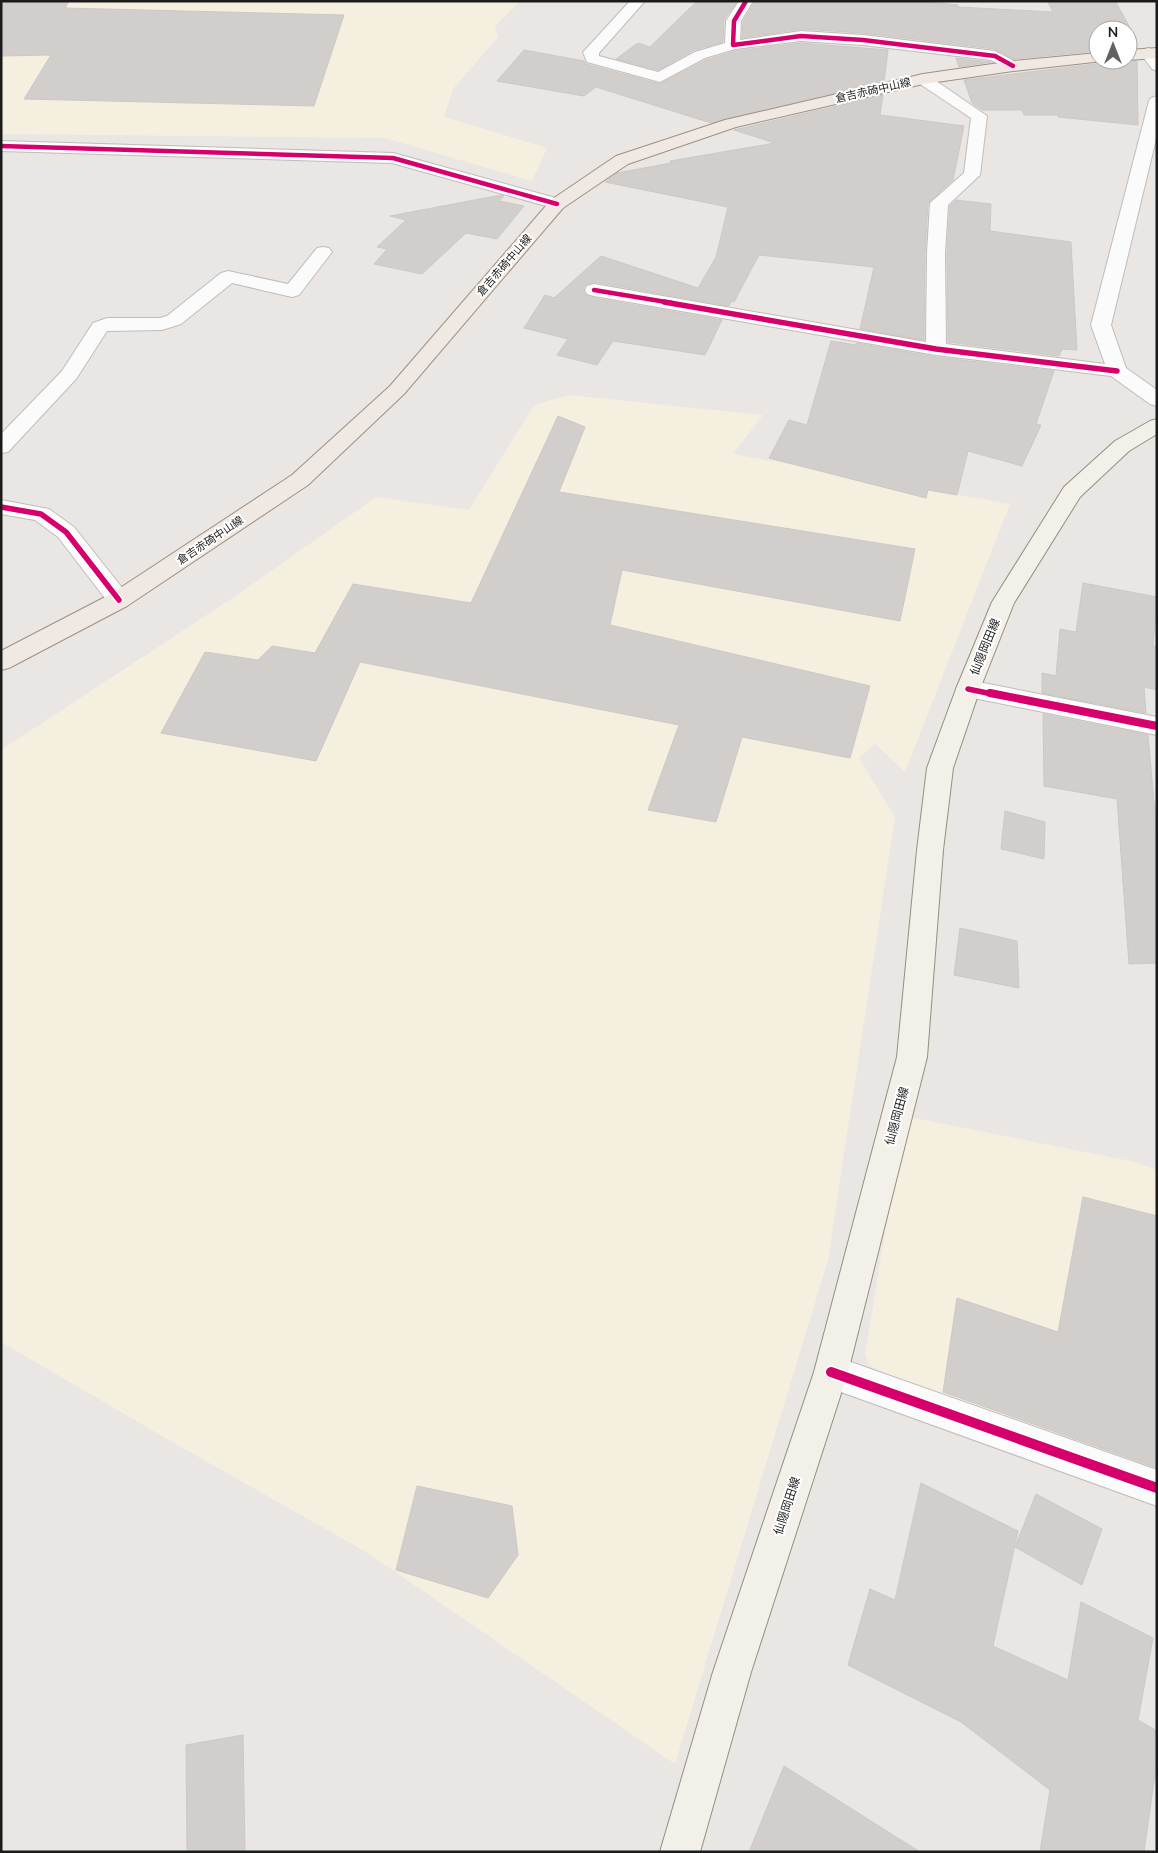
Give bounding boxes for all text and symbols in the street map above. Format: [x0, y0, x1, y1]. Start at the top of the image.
north arrow [1088, 20, 1138, 70]
text: N [1108, 23, 1118, 42]
street label: 倉吉赤碕中山線 [834, 75, 912, 106]
street label: 倉吉赤碕中山線 [473, 231, 535, 299]
street label: 倉吉赤碕中山線 [174, 513, 246, 568]
street label: 仙隠岡田線 [966, 616, 1004, 678]
street label: 仙隠岡田線 [882, 1085, 912, 1147]
street label: 仙隠岡田線 [770, 1475, 804, 1537]

